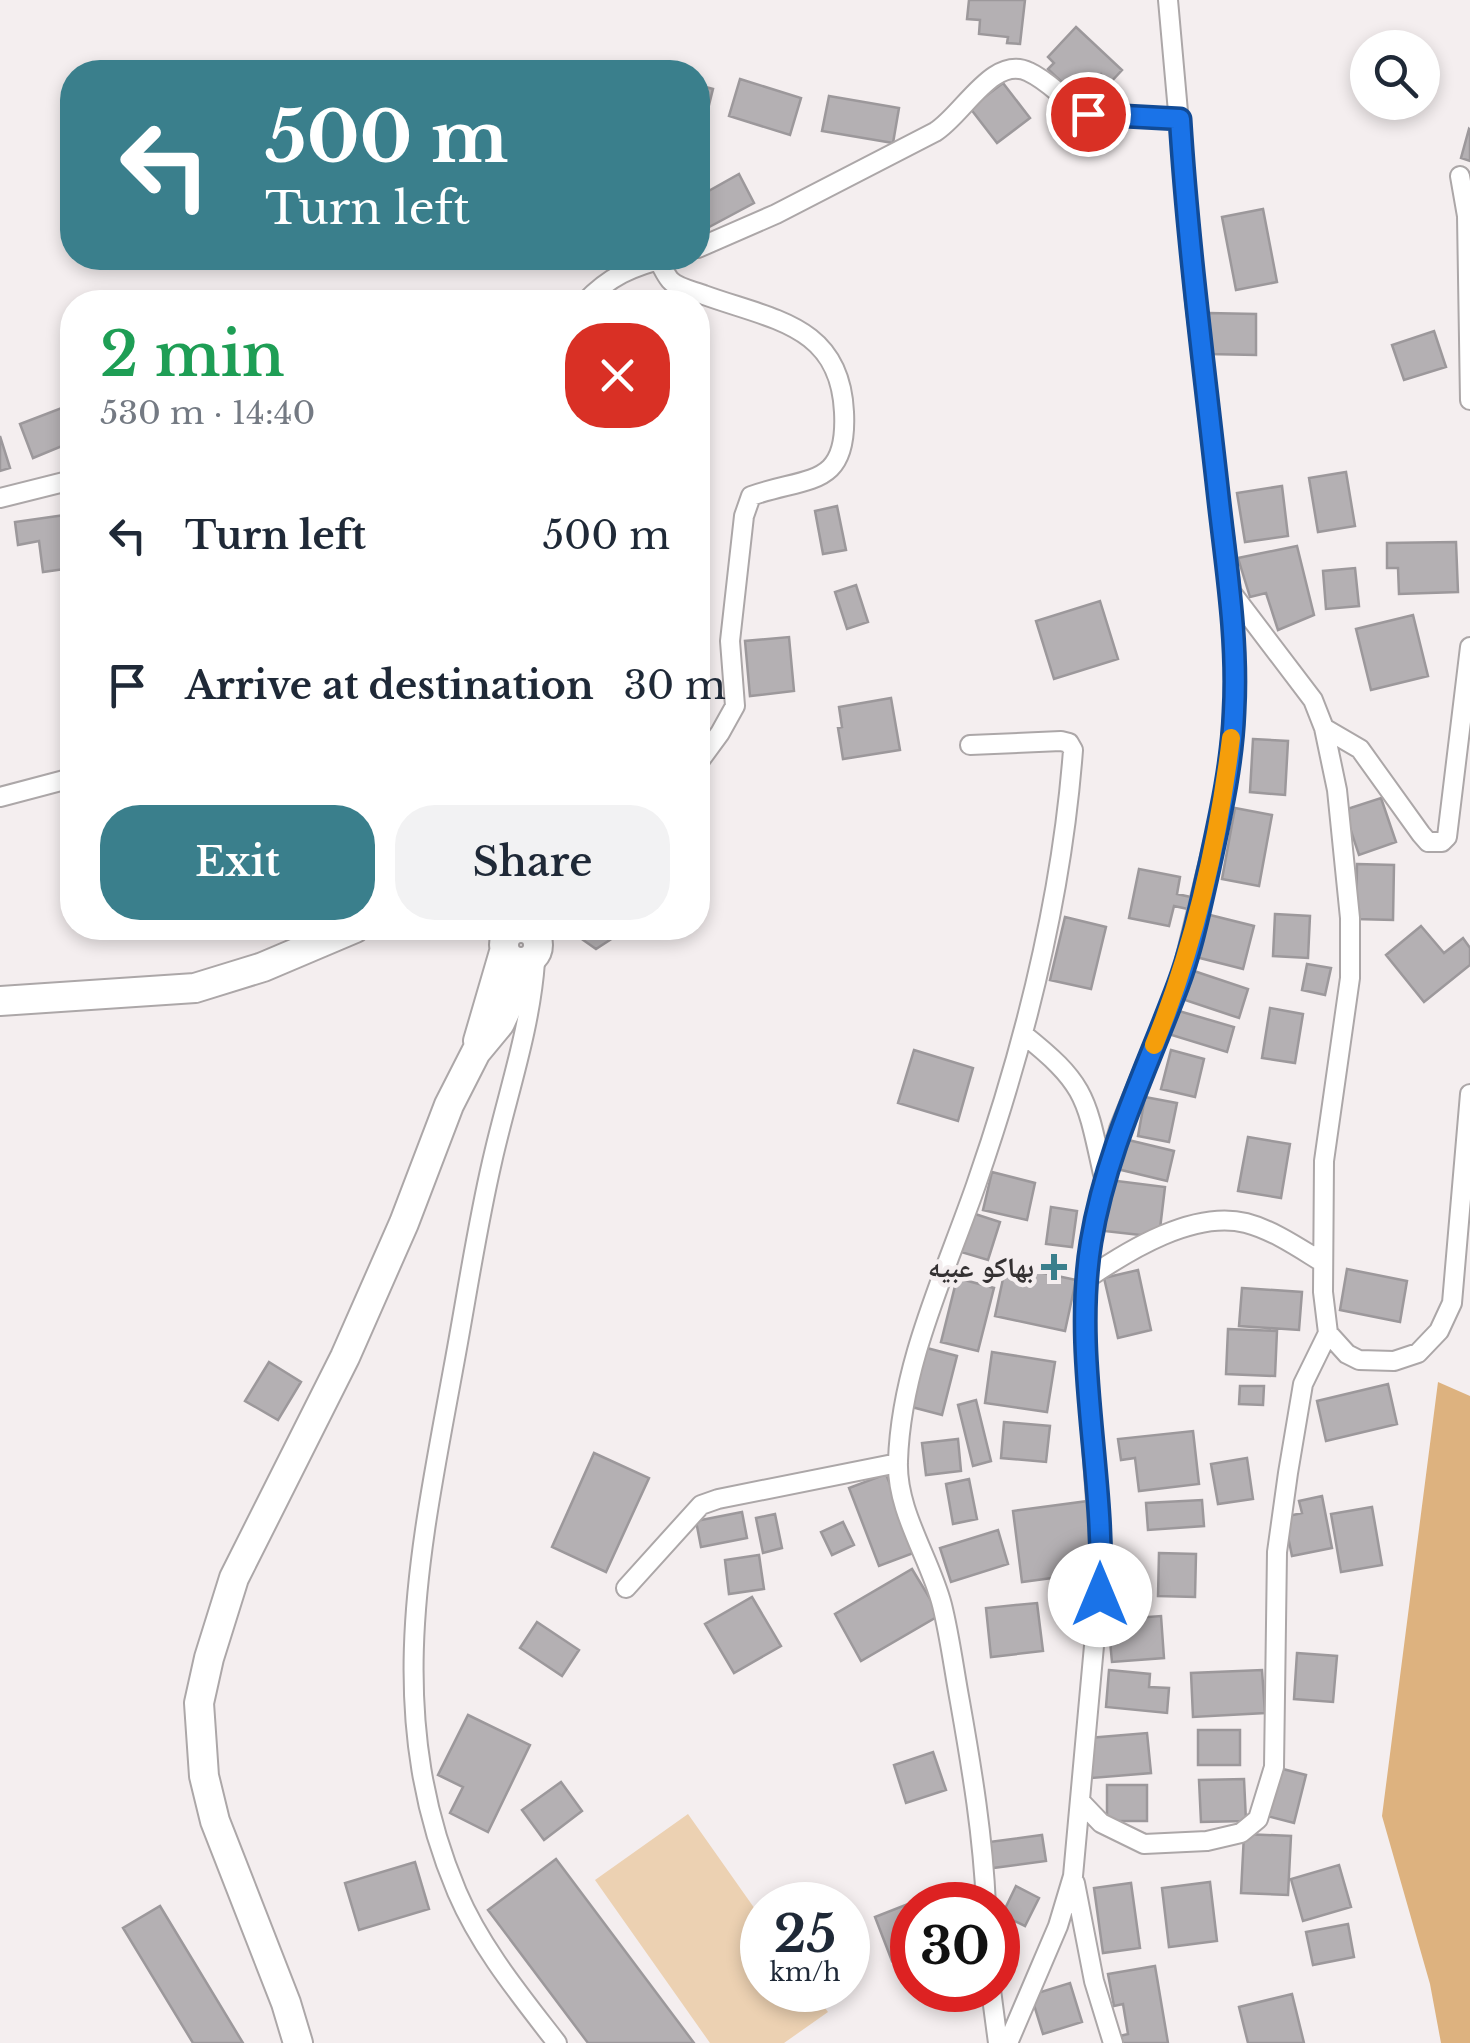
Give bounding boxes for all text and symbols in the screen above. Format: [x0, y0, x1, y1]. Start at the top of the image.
map controls [1350, 30, 1440, 120]
button: search [1350, 30, 1440, 120]
pin [1046, 72, 1131, 157]
icon: arrive [1061, 87, 1116, 142]
text: 500 m [265, 94, 508, 181]
icon: left [100, 100, 230, 230]
text: Turn left [265, 180, 470, 236]
text: 2 min [100, 318, 285, 392]
button: close [565, 323, 670, 428]
text: 530 m · 14:40 [100, 393, 315, 433]
icon: left [100, 508, 155, 563]
text: Turn left [185, 512, 366, 559]
text: 500 m [542, 512, 670, 559]
icon: arrive [100, 658, 155, 713]
text: Arrive at destination [185, 662, 594, 709]
text: 30 m [624, 662, 726, 709]
button: Exit [100, 805, 375, 920]
button: Share [395, 805, 670, 920]
place label: بهاكو عبيه [928, 1250, 1034, 1285]
marker: بهاكو عبيه [1043, 1256, 1065, 1278]
position arrow [1048, 1543, 1152, 1647]
speed limit sign: 30 [890, 1882, 1020, 2012]
text: 25 [774, 1903, 836, 1966]
text: km/h [770, 1957, 840, 1988]

